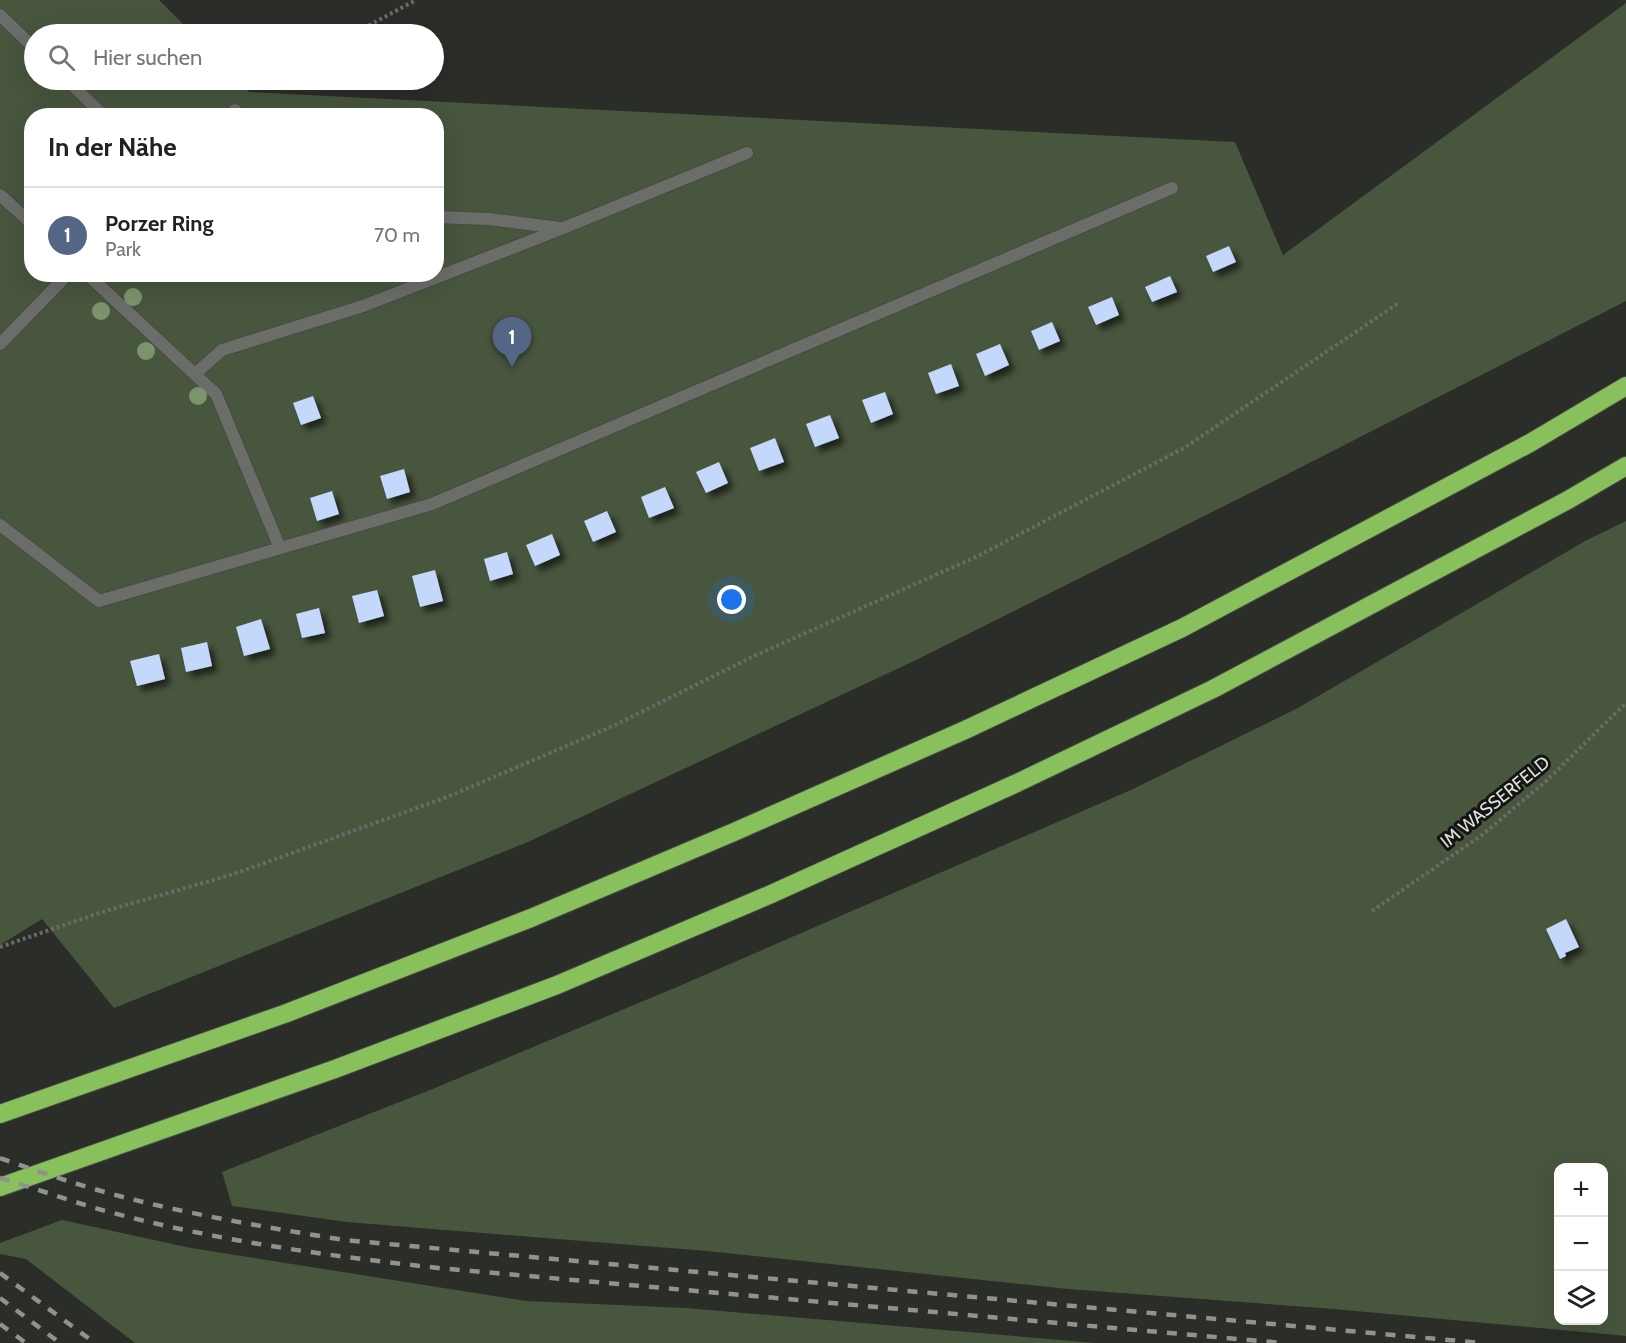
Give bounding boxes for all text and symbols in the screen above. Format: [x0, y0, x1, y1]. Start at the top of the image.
search box [24, 24, 444, 90]
icon: search [45, 41, 78, 74]
text: Hier suchen [93, 44, 202, 71]
text: In der Nähe [48, 131, 177, 163]
text: Porzer Ring [105, 210, 213, 237]
text: 1 [64, 223, 71, 247]
text: 70 m [374, 223, 420, 247]
text: Park [105, 237, 141, 261]
pin: 1 [492, 318, 532, 367]
your location [717, 585, 746, 614]
street label: IM WASSERFELD [1436, 751, 1554, 853]
map controls [1554, 1163, 1608, 1325]
button: + [1554, 1163, 1608, 1217]
button: − [1554, 1217, 1608, 1271]
button: layers [1554, 1271, 1608, 1325]

